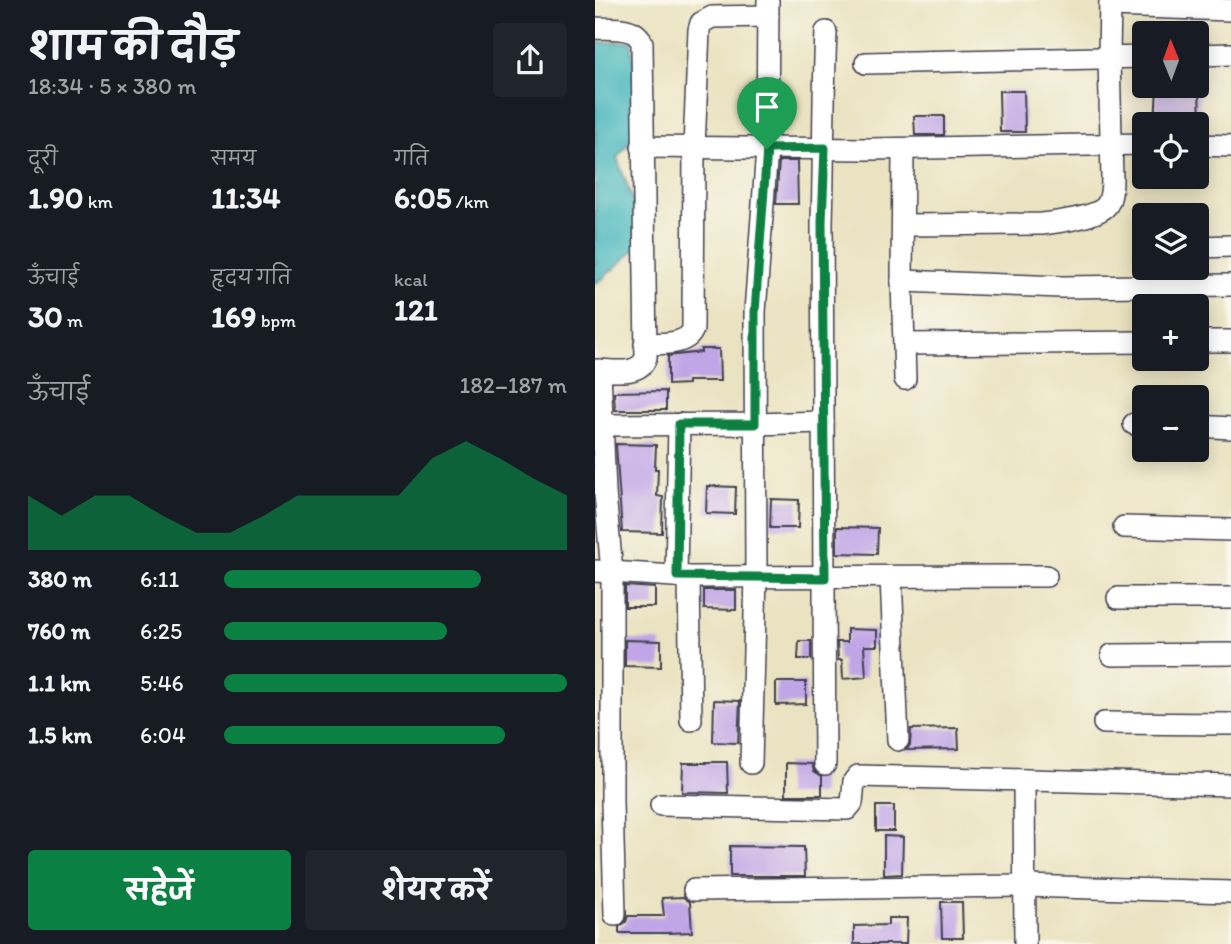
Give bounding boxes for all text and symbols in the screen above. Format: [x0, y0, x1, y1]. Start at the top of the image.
north arrow [1132, 21, 1209, 98]
map controls [1132, 21, 1209, 462]
text: शाम की दौड़ [28, 23, 238, 69]
button: share [493, 23, 567, 97]
text: 18:34 · 5 × 380 m [28, 72, 197, 100]
pin [737, 77, 797, 149]
icon: arrive [748, 88, 786, 126]
button: locate [1132, 112, 1209, 189]
text: दूरी [28, 147, 58, 170]
text: समय [211, 147, 256, 170]
text: गति [394, 147, 429, 170]
text: 1.90 [28, 179, 83, 216]
text: 11:34 [211, 179, 281, 216]
text: 6:05 [394, 179, 451, 216]
text: km [83, 190, 113, 213]
text: /km [451, 190, 489, 213]
button: layers [1132, 203, 1209, 280]
text: ऊँचाई [28, 266, 79, 289]
text: हृदय गति [211, 266, 291, 289]
text: kcal [394, 268, 428, 291]
text: 121 [394, 291, 438, 328]
button: + [1132, 294, 1209, 371]
text: 30 [28, 298, 63, 335]
text: 169 [211, 298, 256, 335]
text: m [63, 309, 83, 332]
text: bpm [256, 309, 296, 332]
text: 182–187 m [460, 371, 567, 399]
text: ऊँचाई [28, 378, 90, 406]
button: − [1132, 385, 1209, 462]
text: 380 m [28, 565, 92, 593]
text: 6:11 [140, 565, 179, 593]
text: 760 m [28, 617, 90, 645]
text: 6:25 [140, 617, 182, 645]
text: 1.1 km [28, 669, 91, 697]
text: 5:46 [140, 669, 184, 697]
text: 1.5 km [28, 721, 92, 749]
text: 6:04 [140, 721, 186, 749]
button: सहेजें [28, 850, 291, 930]
button: शेयर करें [305, 850, 567, 930]

